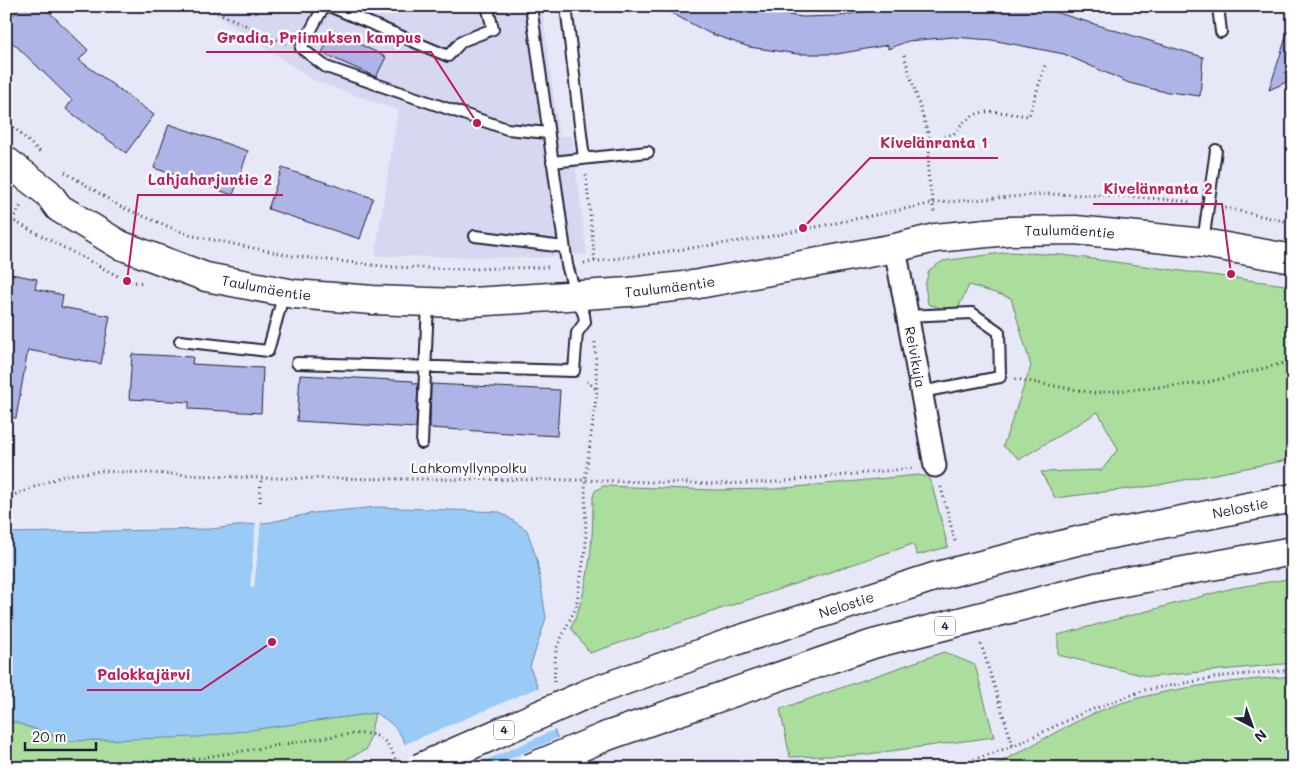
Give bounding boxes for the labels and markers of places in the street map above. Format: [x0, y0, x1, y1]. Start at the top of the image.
callout: Gradia, Priimuksen kampus [206, 22, 431, 52]
callout: Kivelänranta 1 [870, 128, 998, 158]
callout: Lahjaharjuntie 2 [138, 165, 283, 195]
callout: Kivelänranta 2 [1093, 174, 1222, 204]
callout: Palokkajärvi [87, 660, 201, 690]

